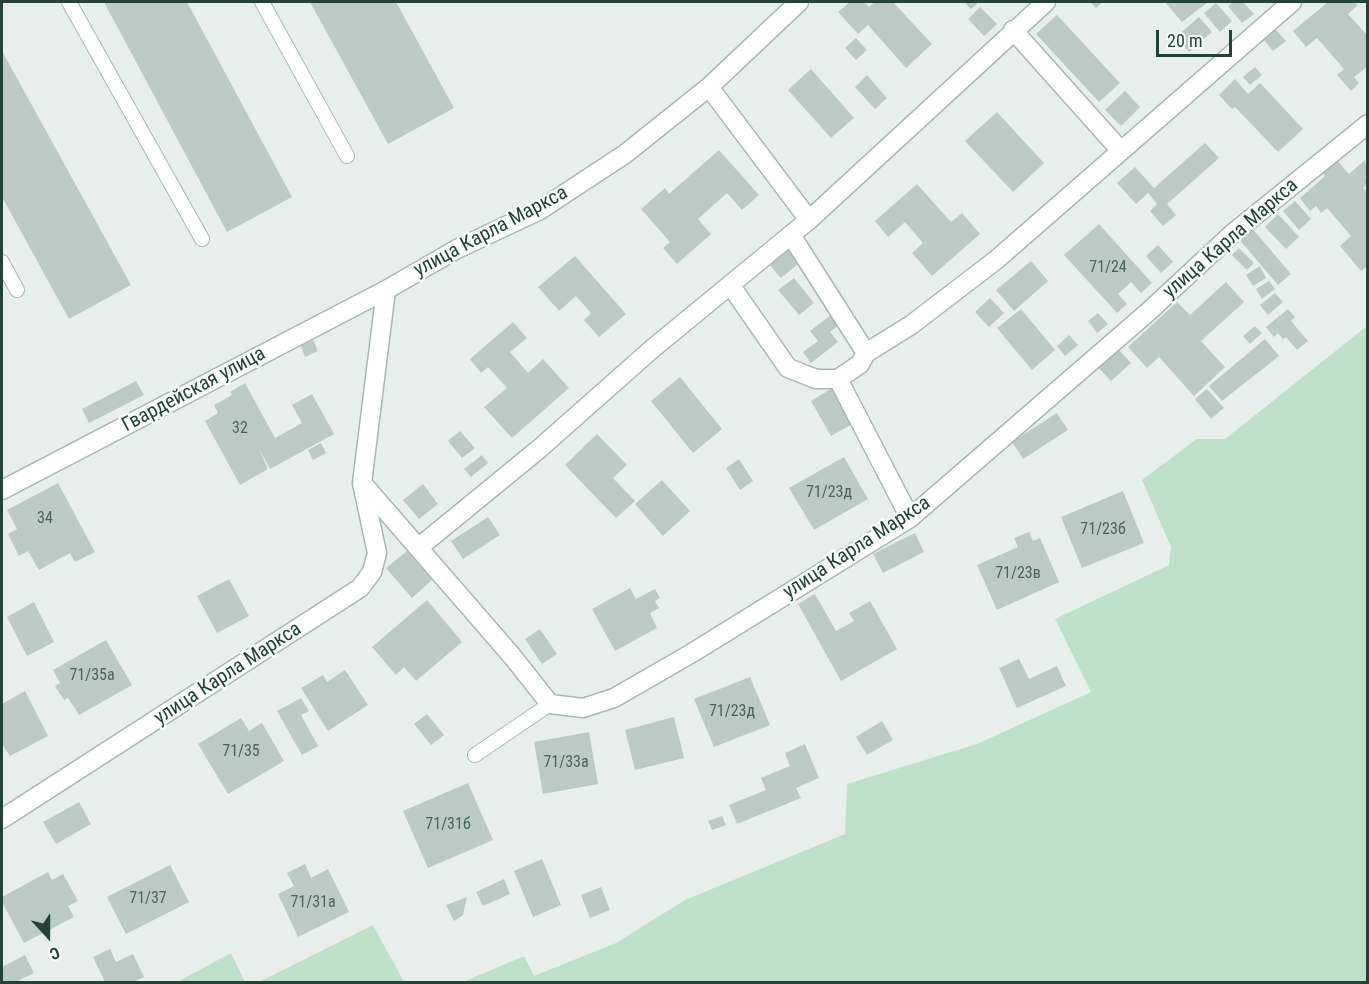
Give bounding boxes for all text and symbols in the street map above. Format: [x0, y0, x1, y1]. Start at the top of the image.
scale bar [1159, 18, 1236, 56]
text: 20 m [1167, 30, 1202, 51]
street label: улица Карла Маркса [1159, 174, 1303, 304]
street label: улица Карла Маркса [410, 181, 572, 283]
house number: 71/24 [1089, 258, 1127, 278]
street label: Гвардейская улица [118, 342, 270, 438]
house number: 32 [232, 419, 248, 439]
house number: 71/23д [806, 483, 852, 503]
street label: улица Карла Маркса [779, 491, 935, 605]
house number: 34 [37, 509, 53, 529]
house number: 71/23б [1080, 520, 1126, 540]
house number: 71/23в [995, 564, 1041, 584]
street label: улица Карла Маркса [150, 617, 306, 731]
house number: 71/35а [69, 666, 115, 686]
house number: 71/23д [709, 702, 755, 722]
house number: 71/35 [222, 742, 260, 762]
house number: 71/33а [543, 753, 589, 773]
house number: 71/31б [425, 815, 471, 835]
house number: 71/37 [129, 889, 167, 909]
house number: 71/31а [290, 893, 336, 913]
north arrow [18, 906, 78, 966]
text: С [47, 943, 62, 964]

